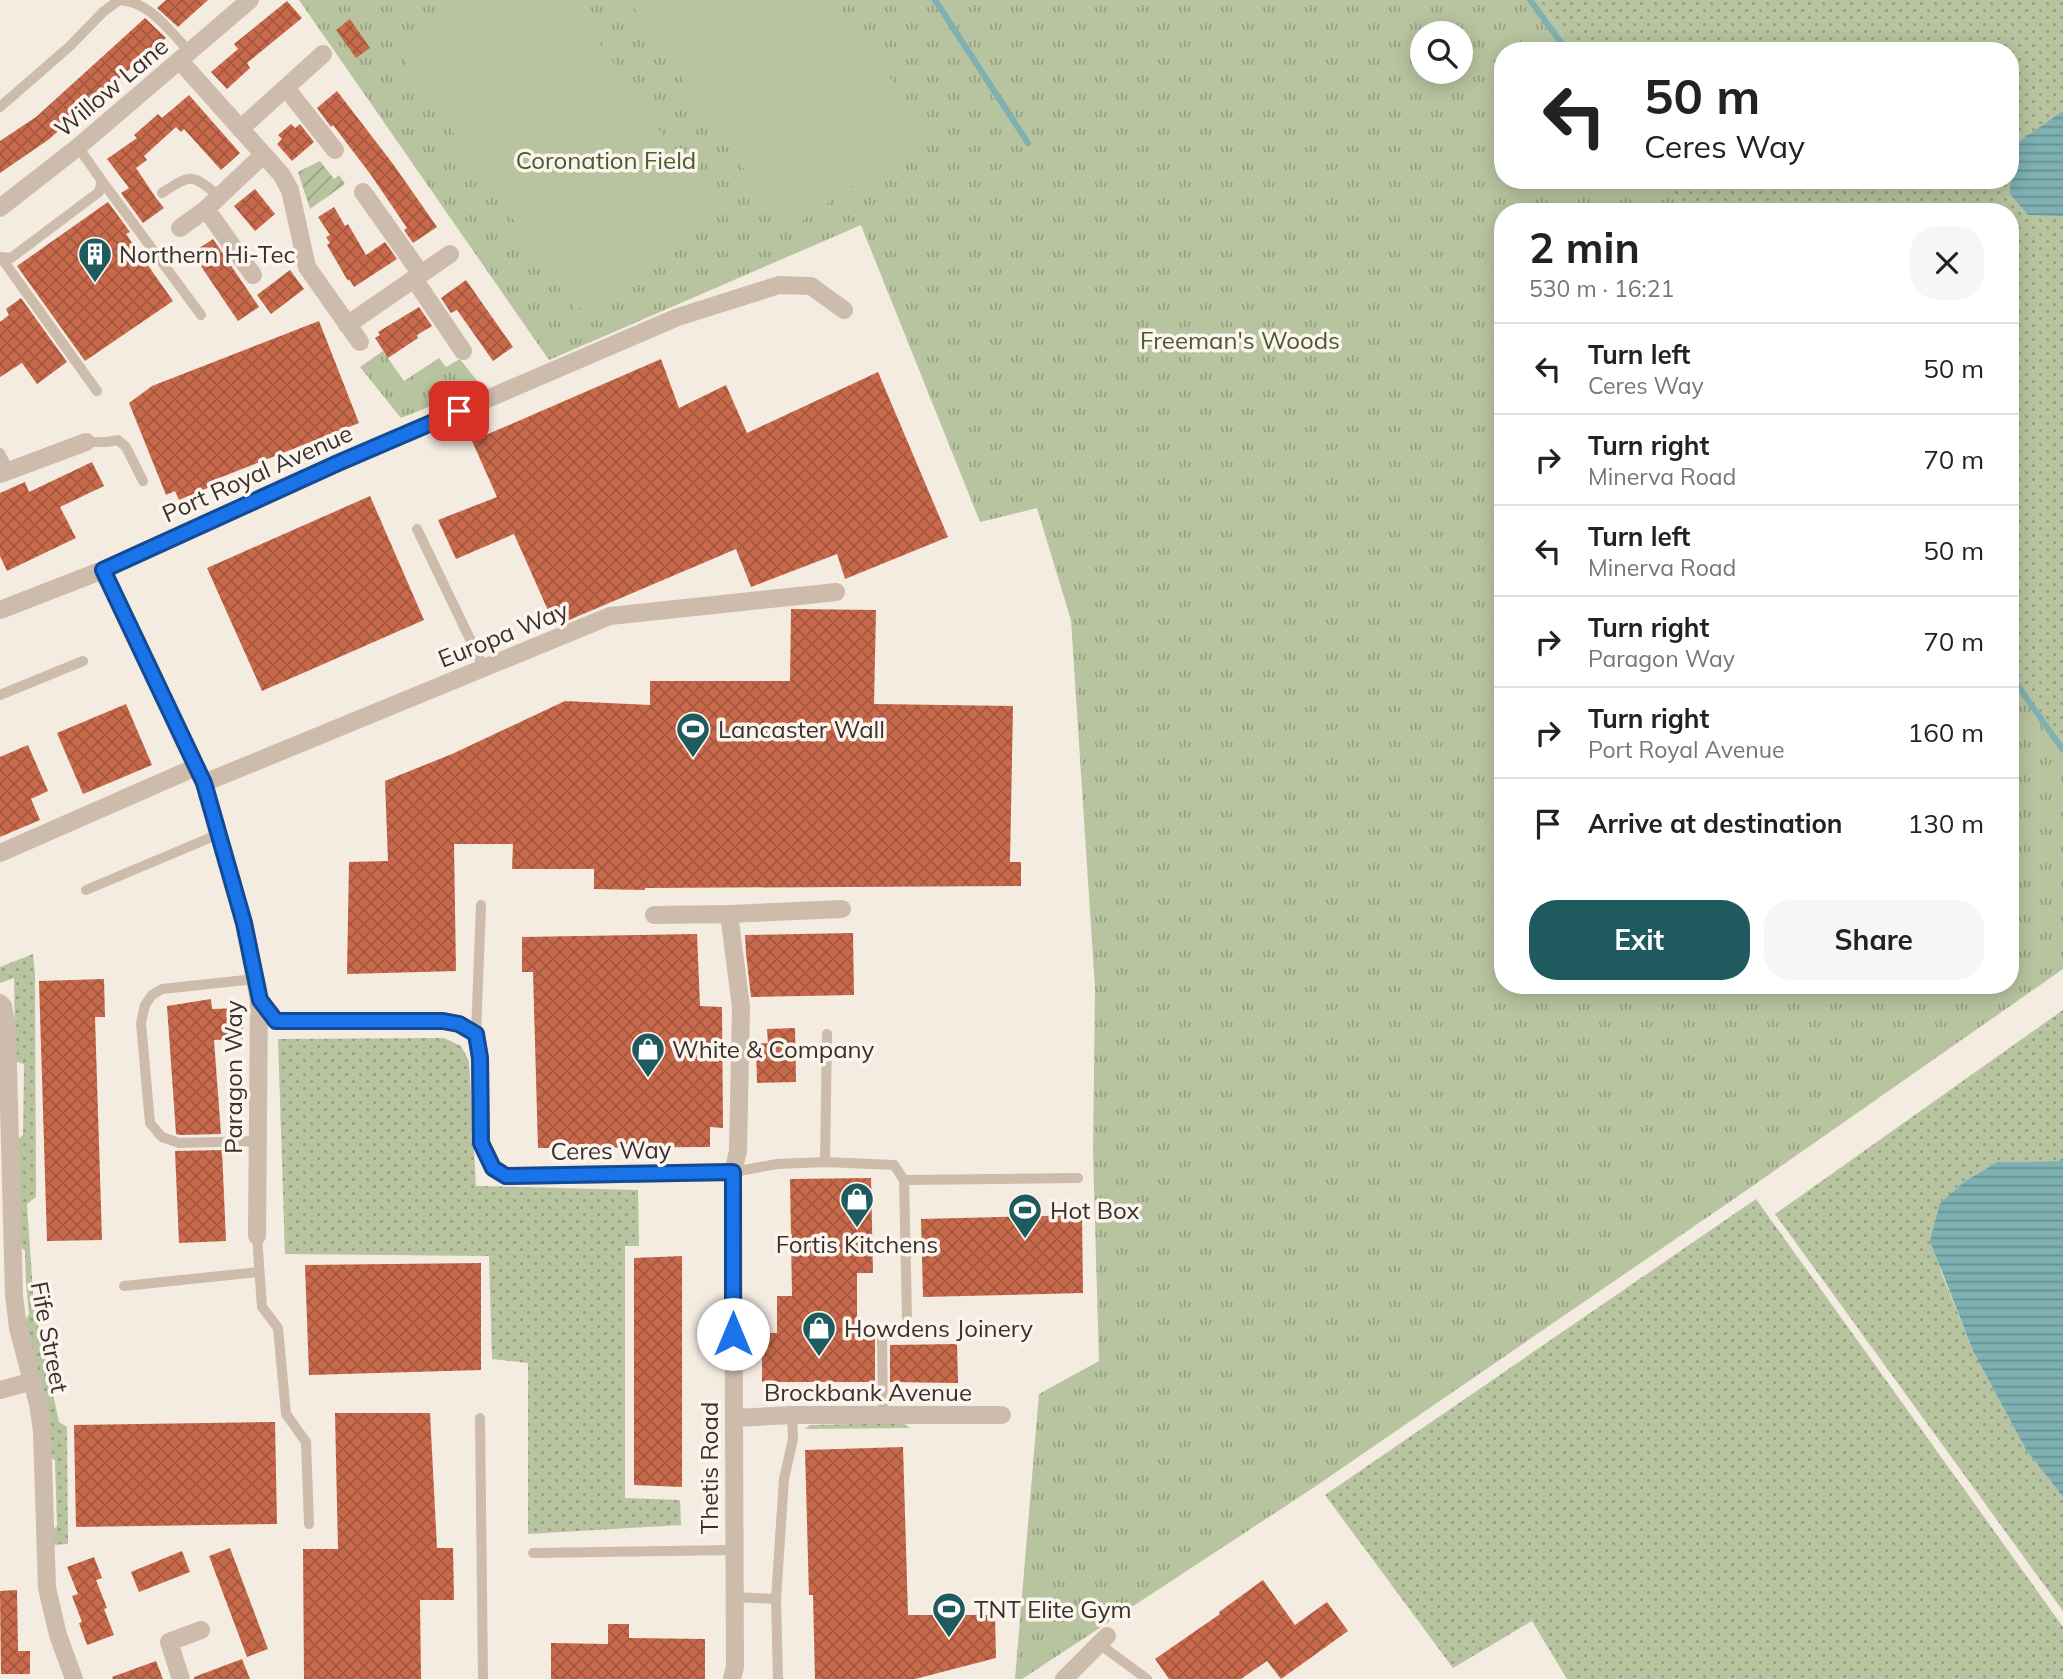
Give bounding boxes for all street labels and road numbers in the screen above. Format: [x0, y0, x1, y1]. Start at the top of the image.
street label: Willow Lane [48, 31, 174, 143]
street label: Port Royal Avenue [157, 418, 357, 528]
street label: Europa Way [434, 594, 573, 674]
street label: Paragon Way [218, 1000, 248, 1154]
street label: Ceres Way [550, 1134, 672, 1166]
street label: Fife Street [25, 1279, 75, 1395]
street label: Brockbank Avenue [764, 1377, 972, 1407]
street label: Thetis Road [694, 1402, 724, 1534]

